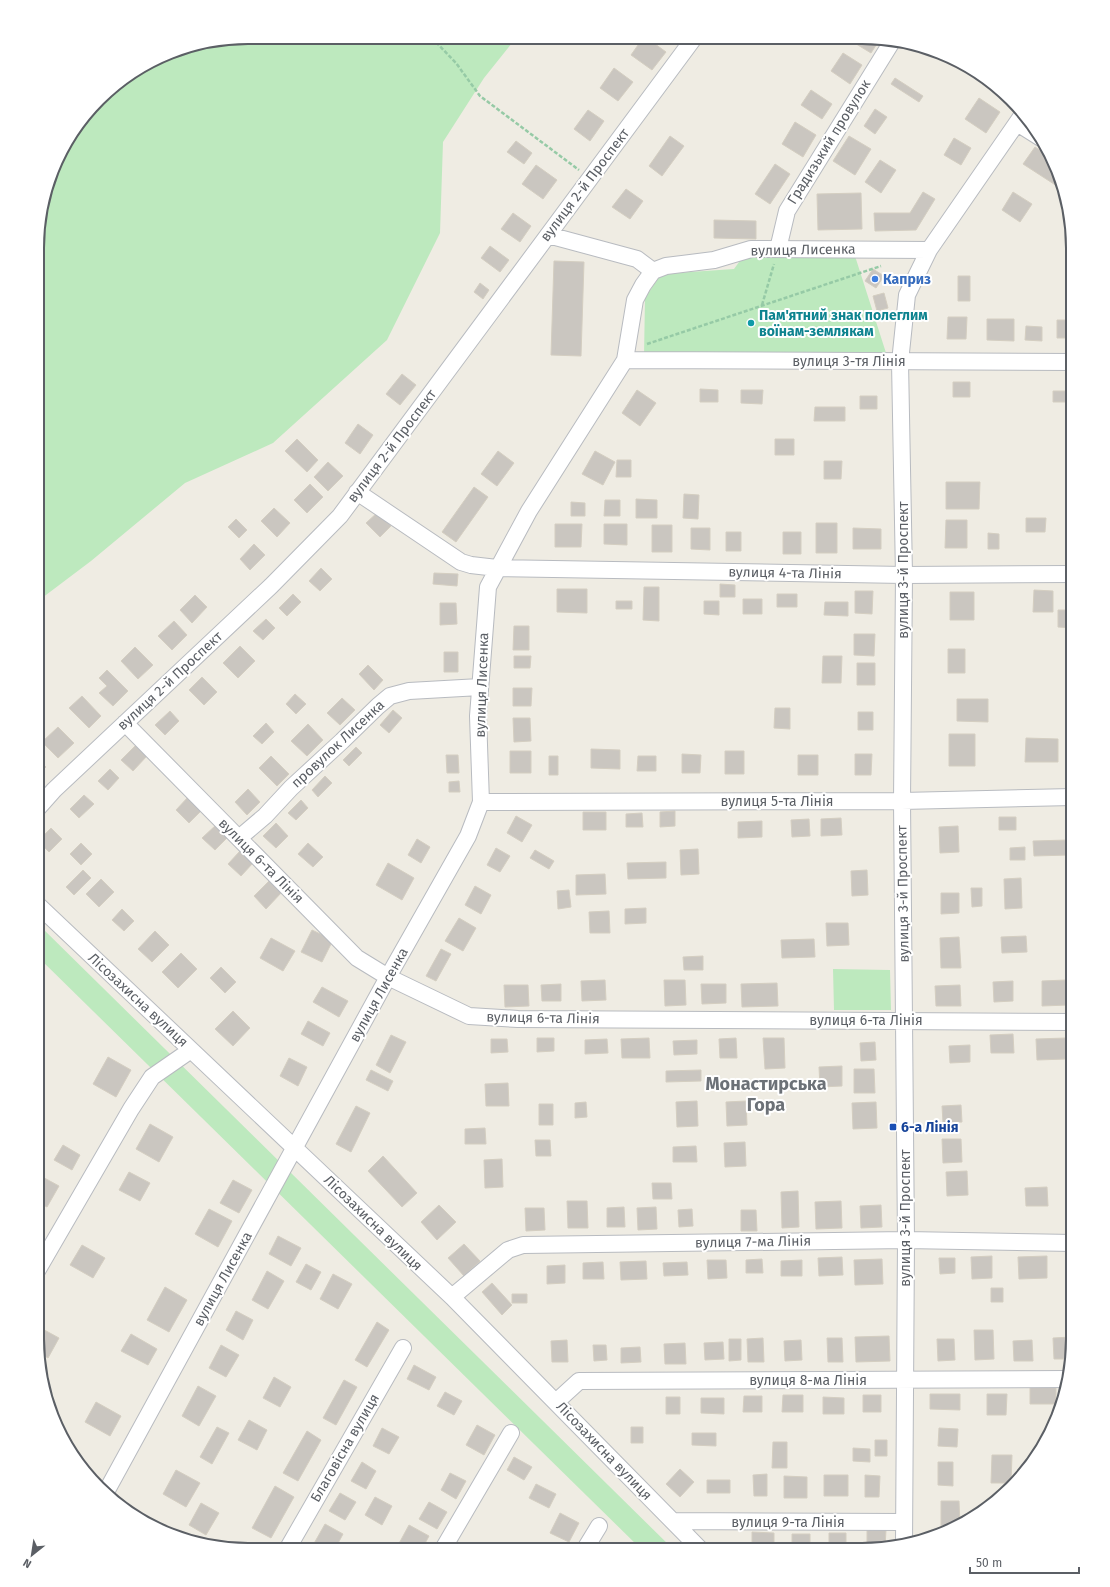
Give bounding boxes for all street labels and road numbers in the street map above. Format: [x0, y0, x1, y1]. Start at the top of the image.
street label: Градизький провулок [784, 76, 875, 207]
street label: вулиця 2-й Проспект [537, 125, 634, 245]
street label: вулиця Лисенка [750, 241, 856, 259]
street label: вулиця 3-тя Лінія [792, 353, 906, 370]
street label: вулиця 2-й Проспект [344, 386, 441, 506]
street label: вулиця 3-й Проспект [895, 501, 912, 639]
street label: вулиця 4-та Лінія [728, 564, 842, 582]
street label: вулиця 2-й Проспект [114, 628, 226, 734]
street label: вулиця Лисенка [472, 632, 492, 738]
street label: провулок Лисенка [288, 697, 388, 791]
street label: вулиця 5-та Лінія [720, 793, 834, 810]
street label: вулиця 6-та Лінія [215, 815, 307, 907]
street label: вулиця 3-й Проспект [893, 825, 913, 963]
street label: вулиця Лисенка [346, 945, 412, 1045]
street label: Лісозахисна вулиця [85, 949, 191, 1051]
street label: вулиця 6-та Лінія [486, 1009, 600, 1027]
street label: вулиця 6-та Лінія [809, 1012, 923, 1029]
street label: вулиця 3-й Проспект [897, 1149, 914, 1287]
street label: Лісозахисна вулиця [320, 1172, 426, 1274]
street label: вулиця Лисенка [190, 1229, 256, 1329]
street label: вулиця 7-ма Лінія [695, 1232, 811, 1252]
street label: вулиця 8-ма Лінія [749, 1372, 867, 1389]
street label: Благовісна вулиця [307, 1391, 383, 1505]
street label: Лісозахисна вулиця [553, 1398, 655, 1504]
street label: вулиця 9-та Лінія [731, 1514, 845, 1531]

